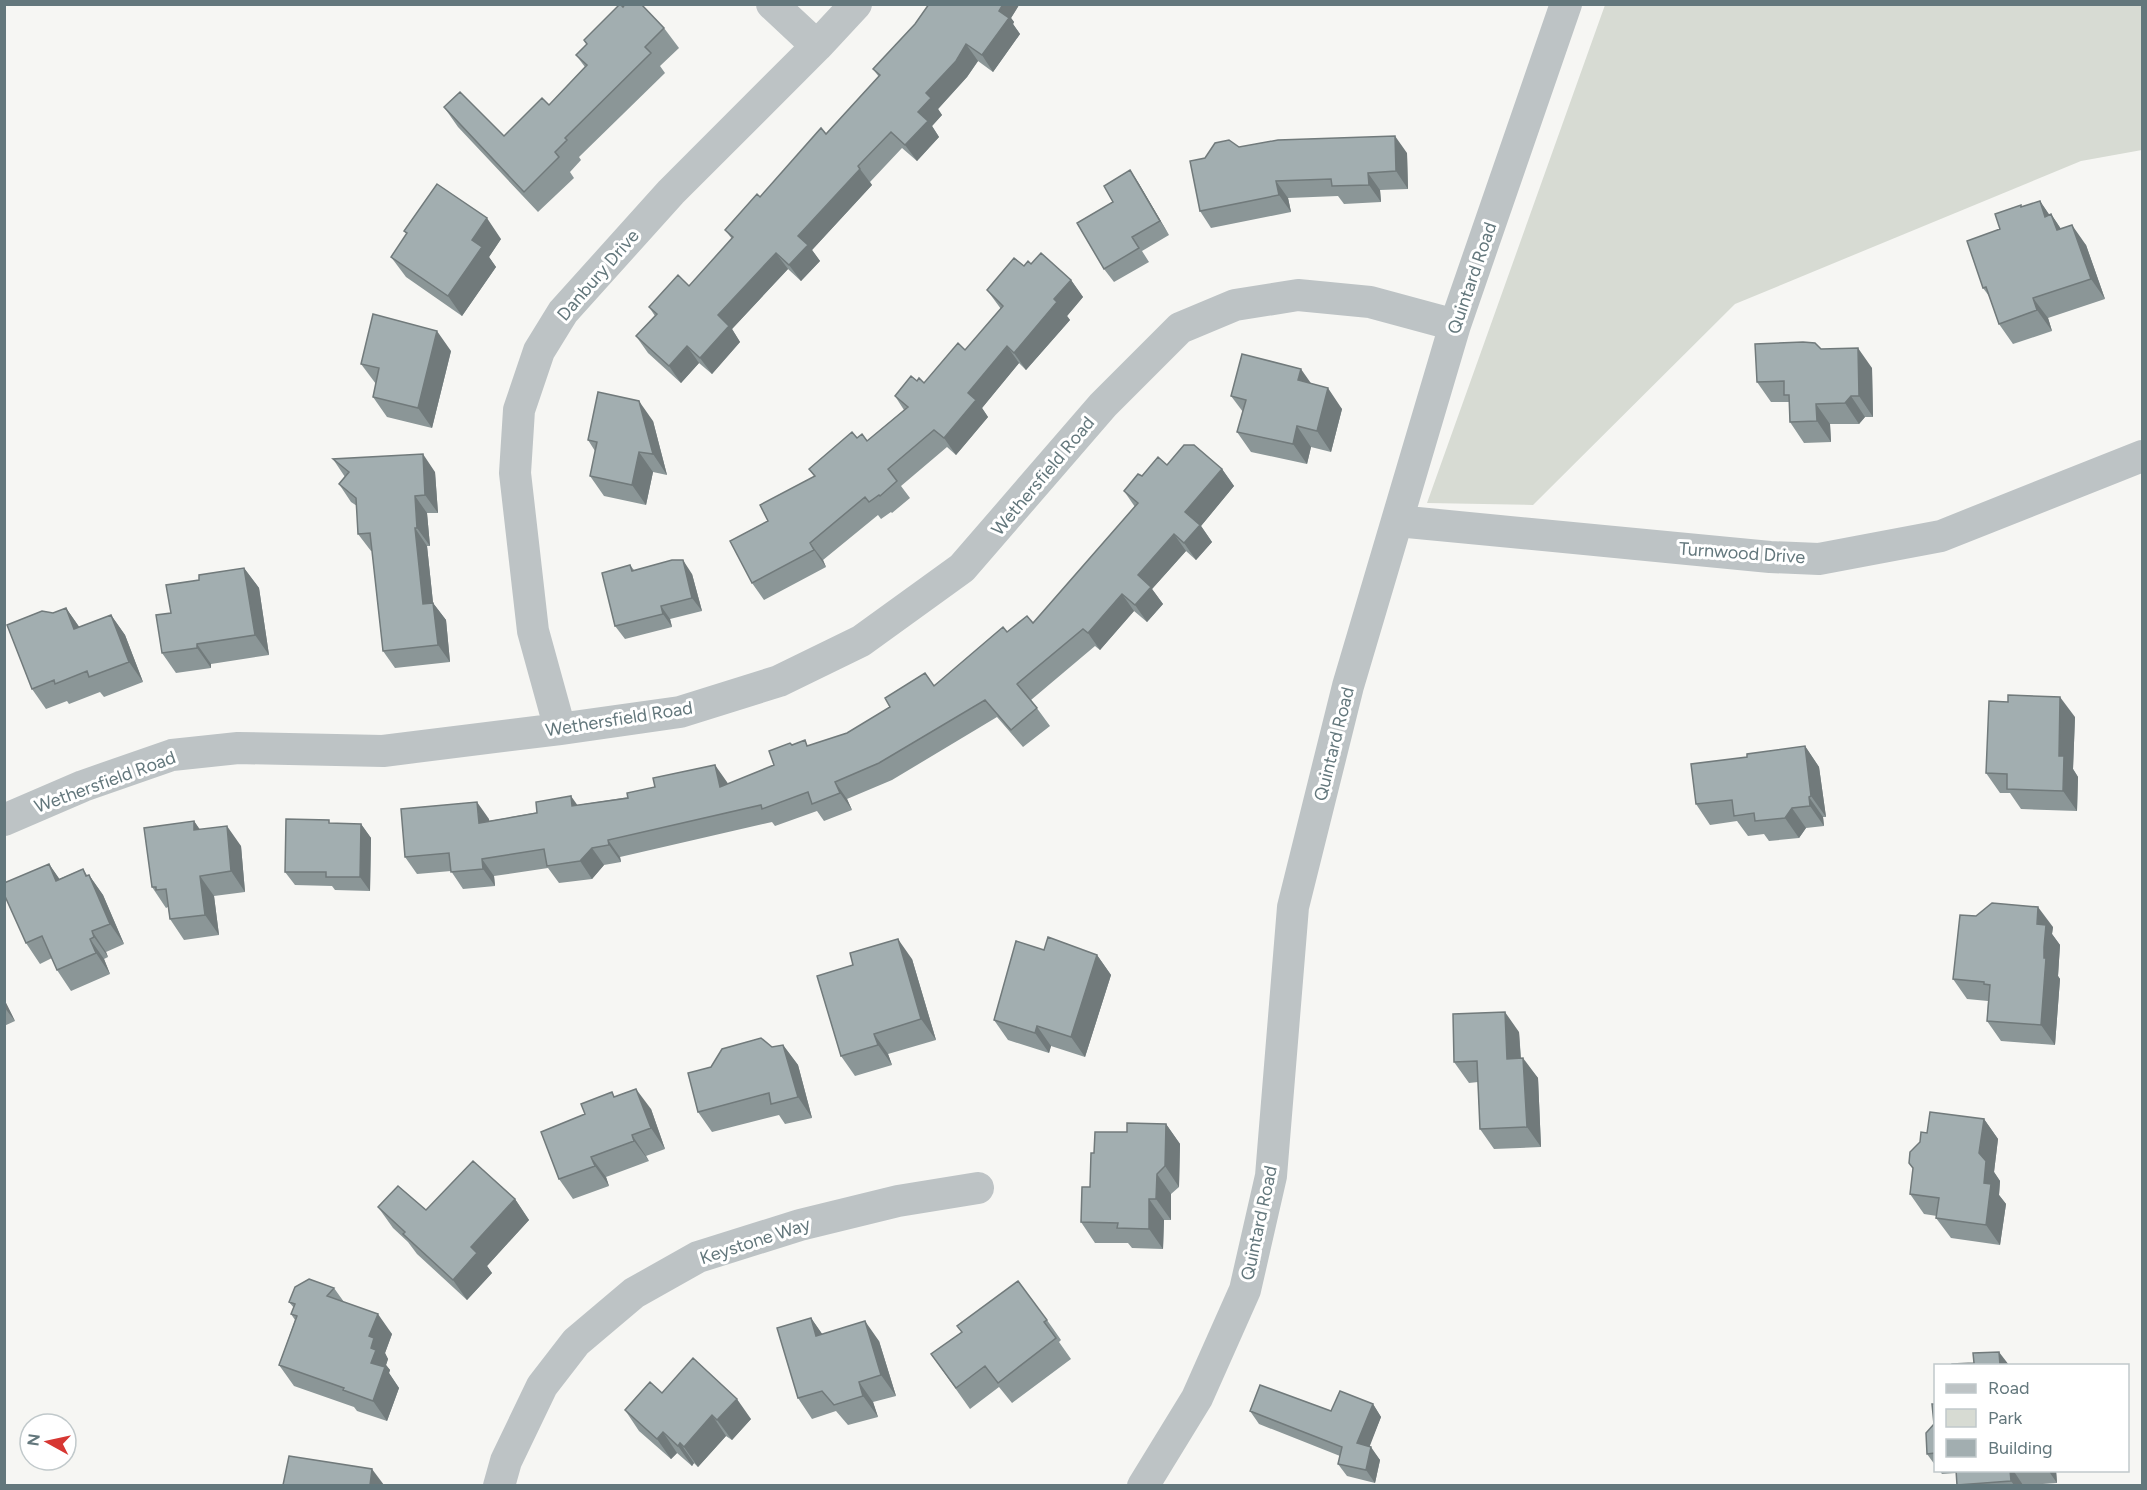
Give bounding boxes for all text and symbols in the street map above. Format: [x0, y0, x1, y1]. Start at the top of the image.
street label: Quintard Road [1443, 219, 1501, 337]
street label: Danbury Drive [552, 225, 644, 325]
street label: Wethersfield Road [987, 412, 1099, 540]
street label: Turnwood Drive [1678, 538, 1806, 568]
street label: Quintard Road [1309, 685, 1359, 803]
street label: Wethersfield Road [544, 697, 694, 741]
street label: Wethersfield Road [31, 746, 179, 818]
street label: Quintard Road [1236, 1164, 1282, 1282]
street label: Keystone Way [697, 1213, 814, 1269]
legend [1934, 1364, 2129, 1472]
text: Road [1988, 1377, 2029, 1399]
text: Park [1988, 1407, 2023, 1429]
north arrow [18, 1412, 78, 1472]
text: N [23, 1433, 44, 1447]
text: Building [1988, 1437, 2053, 1459]

